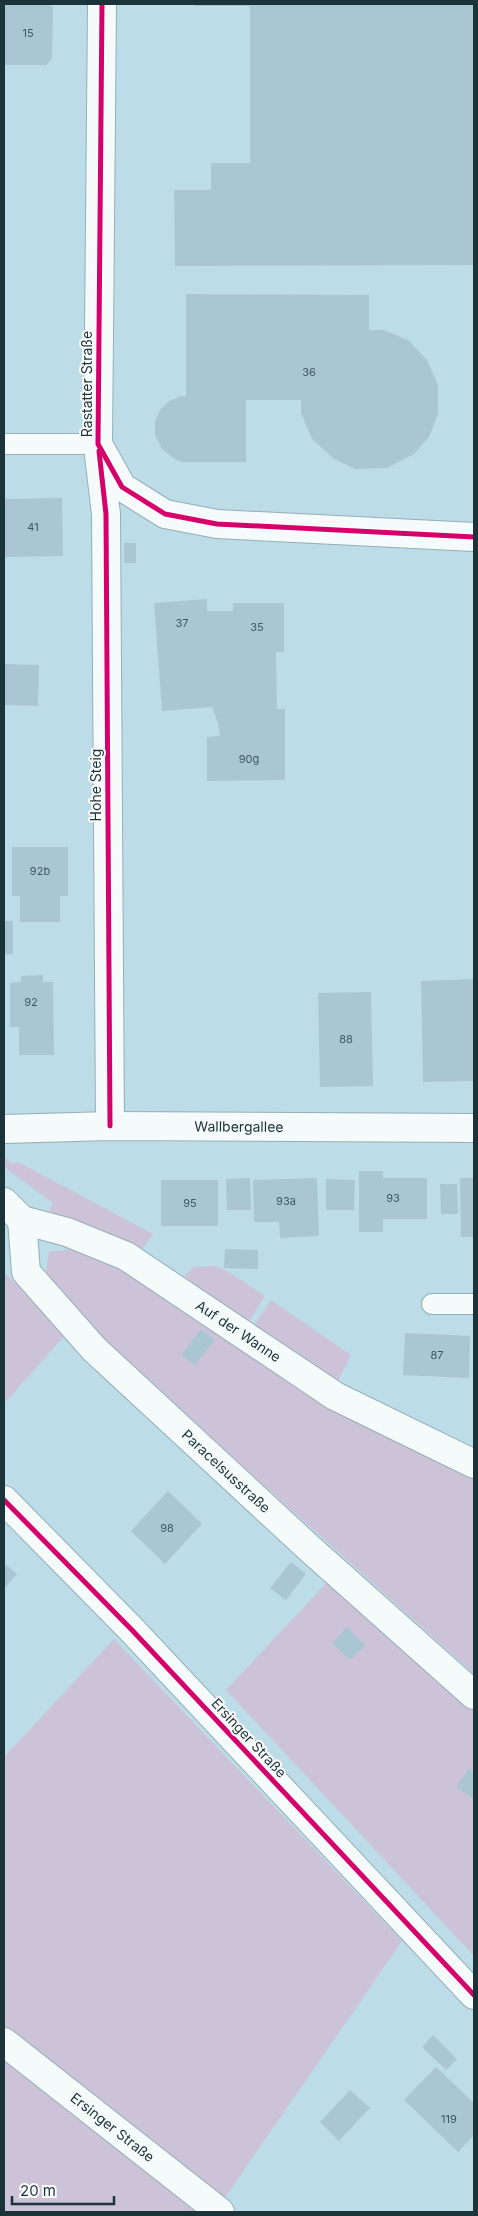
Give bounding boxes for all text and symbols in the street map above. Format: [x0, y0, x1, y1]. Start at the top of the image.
house number: 15 [22, 26, 34, 40]
street label: Rastatter Straße [78, 331, 95, 437]
house number: 36 [302, 365, 316, 379]
house number: 41 [27, 520, 39, 534]
house number: 37 [175, 616, 189, 630]
house number: 35 [250, 620, 264, 634]
street label: Hohe Steig [87, 749, 104, 821]
house number: 90g [239, 752, 259, 766]
house number: 92b [30, 864, 50, 878]
house number: 92 [24, 995, 38, 1009]
house number: 88 [339, 1032, 353, 1046]
street label: Wallbergallee [194, 1117, 284, 1135]
house number: 93 [386, 1191, 400, 1205]
house number: 93a [276, 1194, 296, 1208]
house number: 95 [183, 1196, 197, 1210]
street label: Auf der Wanne [193, 1296, 284, 1365]
house number: 87 [430, 1348, 444, 1362]
street label: Paracelsusstraße [179, 1426, 274, 1516]
house number: 98 [160, 1521, 174, 1535]
street label: Ersinger Straße [208, 1694, 290, 1781]
street label: Ersinger Straße [67, 2089, 158, 2165]
house number: 119 [441, 2112, 457, 2126]
scale bar [12, 2174, 115, 2206]
text: 20 m [20, 2181, 56, 2200]

